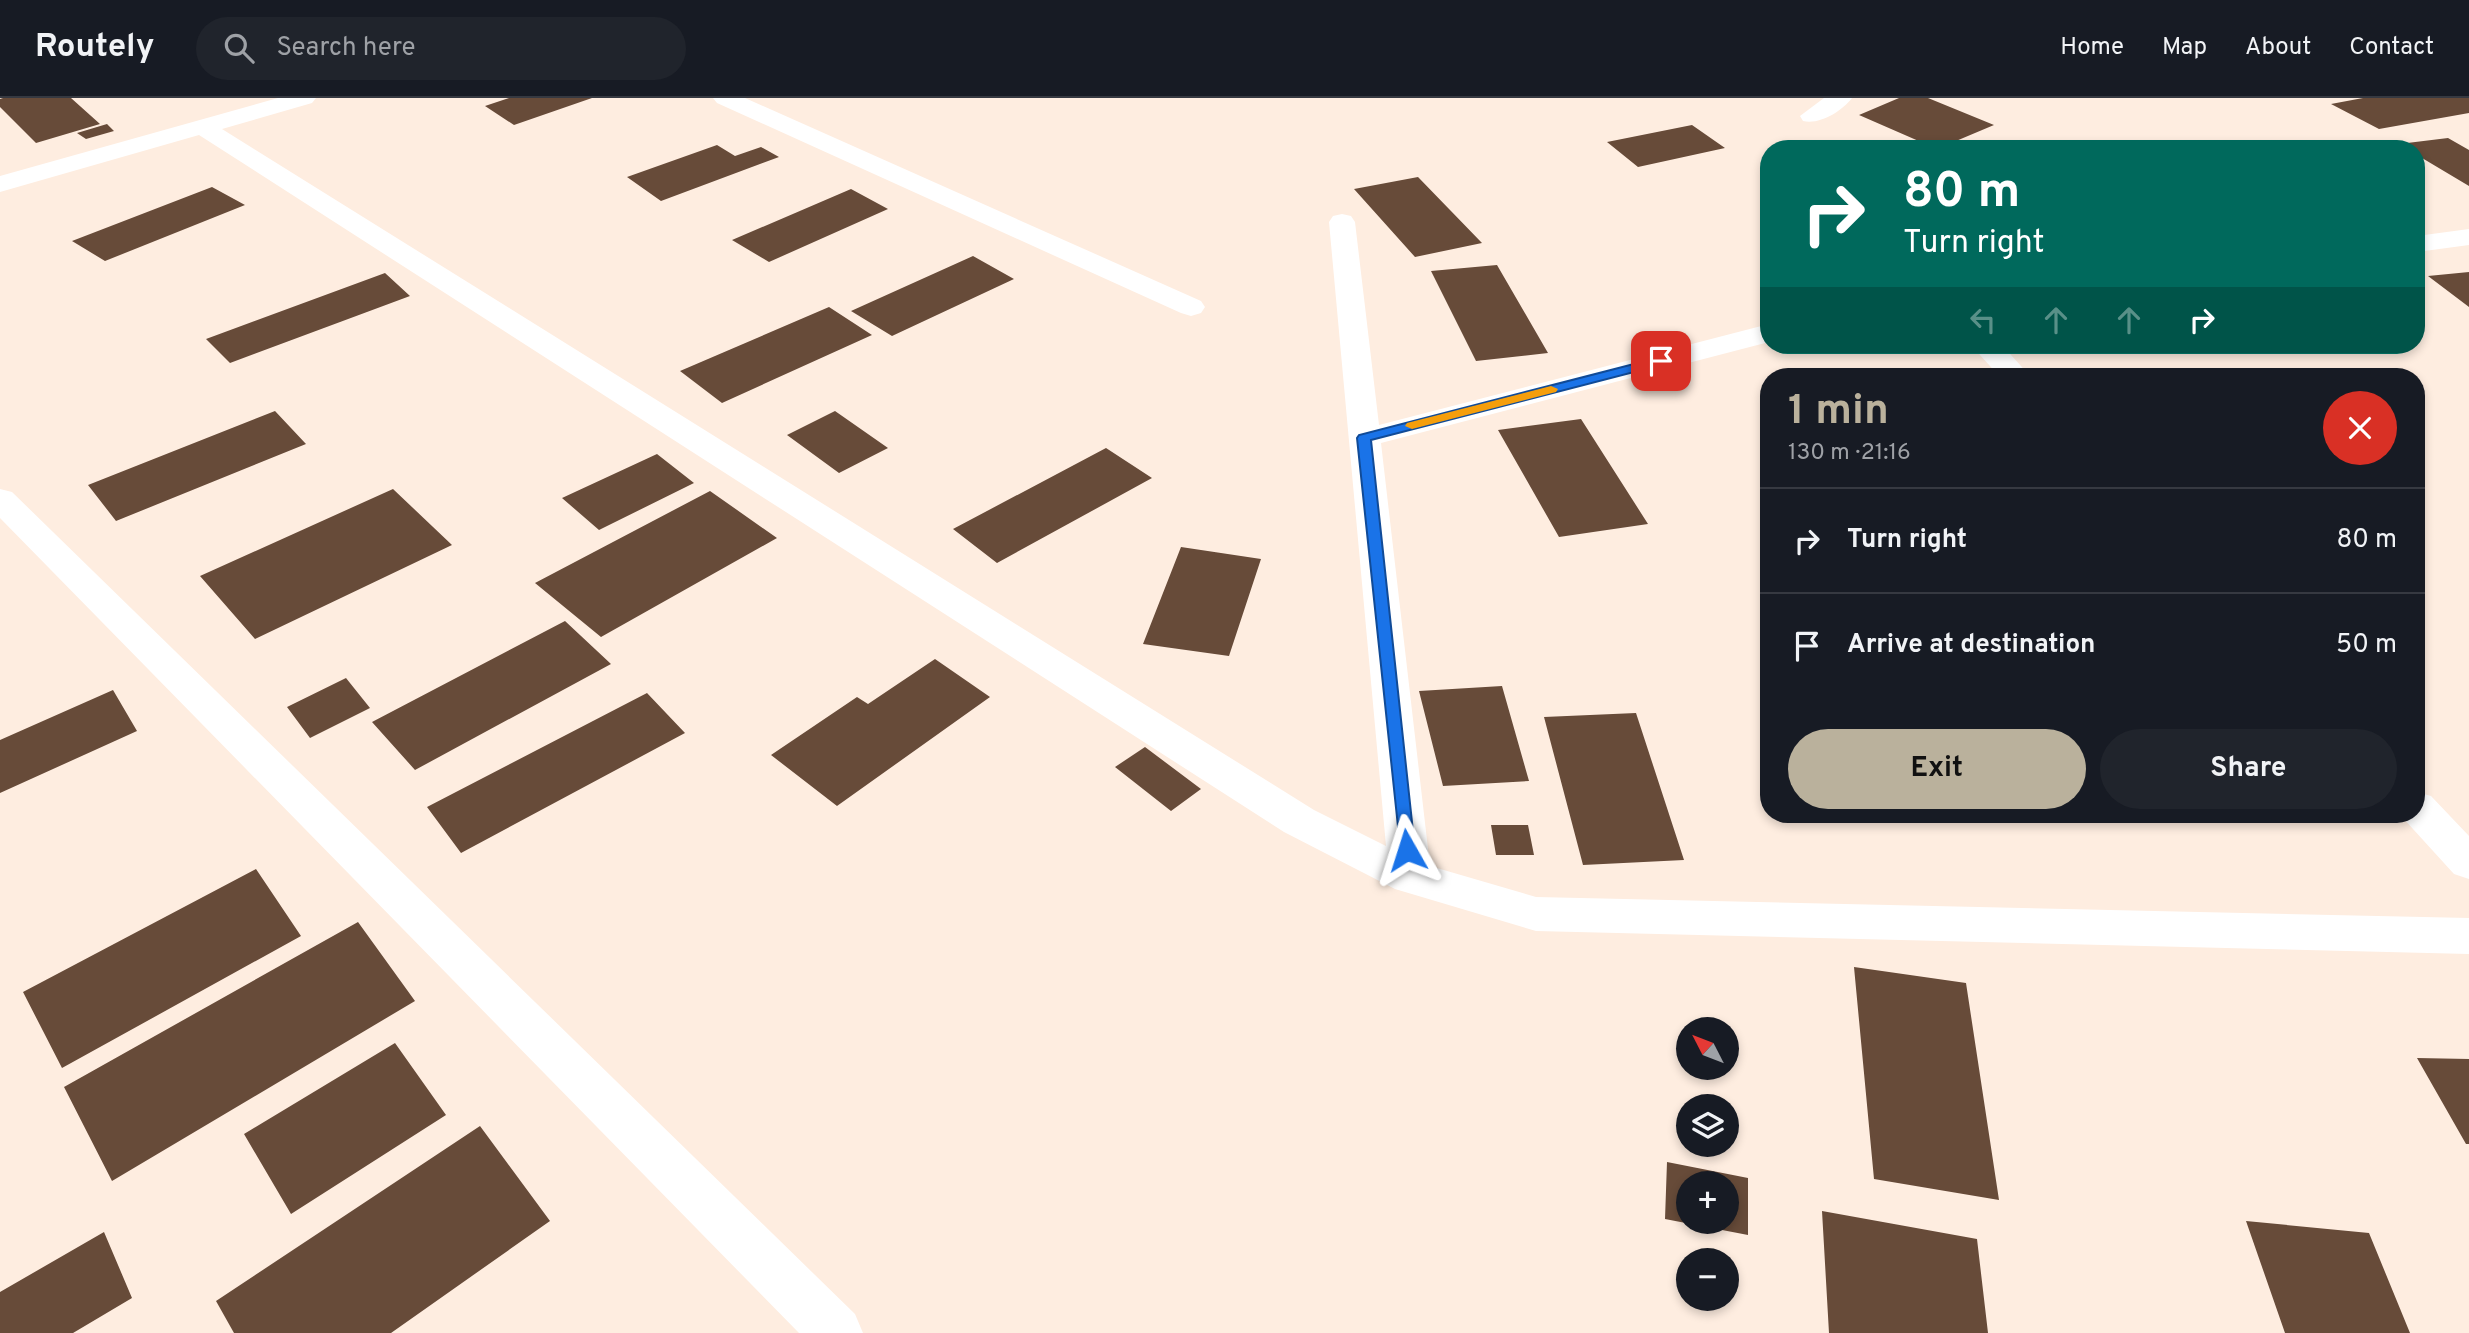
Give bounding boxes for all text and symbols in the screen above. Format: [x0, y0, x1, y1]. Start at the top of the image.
search box [196, 17, 686, 80]
text: Routely [35, 27, 154, 69]
icon: search [220, 29, 258, 67]
text: Search here [276, 32, 415, 65]
text: Home [2060, 33, 2124, 63]
text: Map [2162, 33, 2207, 63]
text: About [2245, 33, 2311, 63]
text: Contact [2349, 33, 2434, 63]
text: 80 m [1903, 163, 2020, 225]
icon: right [1788, 168, 1879, 259]
text: Turn right [1903, 224, 2045, 264]
icon: left [1964, 301, 2002, 339]
icon: ahead [2037, 301, 2075, 339]
icon: ahead [2110, 301, 2148, 339]
icon: right [2183, 301, 2221, 339]
pin [1631, 331, 1691, 391]
icon: arrive [1642, 342, 1680, 380]
text: 1 min [1788, 386, 1889, 439]
button: close [2323, 391, 2397, 465]
text: 130 m · 21:16 [1788, 439, 1911, 468]
icon: right [1788, 522, 1826, 560]
text: Turn right [1847, 524, 1967, 557]
text: 80 m [2337, 524, 2397, 557]
icon: arrive [1788, 627, 1826, 665]
text: Arrive at destination [1847, 629, 2095, 662]
text: 50 m [2336, 629, 2397, 662]
button: Exit [1788, 729, 2086, 809]
button: Share [2100, 729, 2397, 809]
position arrow [1370, 813, 1444, 887]
north arrow [1676, 1017, 1740, 1080]
map controls [1676, 1017, 1739, 1311]
button: layers [1676, 1094, 1739, 1157]
button: + [1676, 1171, 1739, 1234]
button: − [1676, 1248, 1739, 1311]

